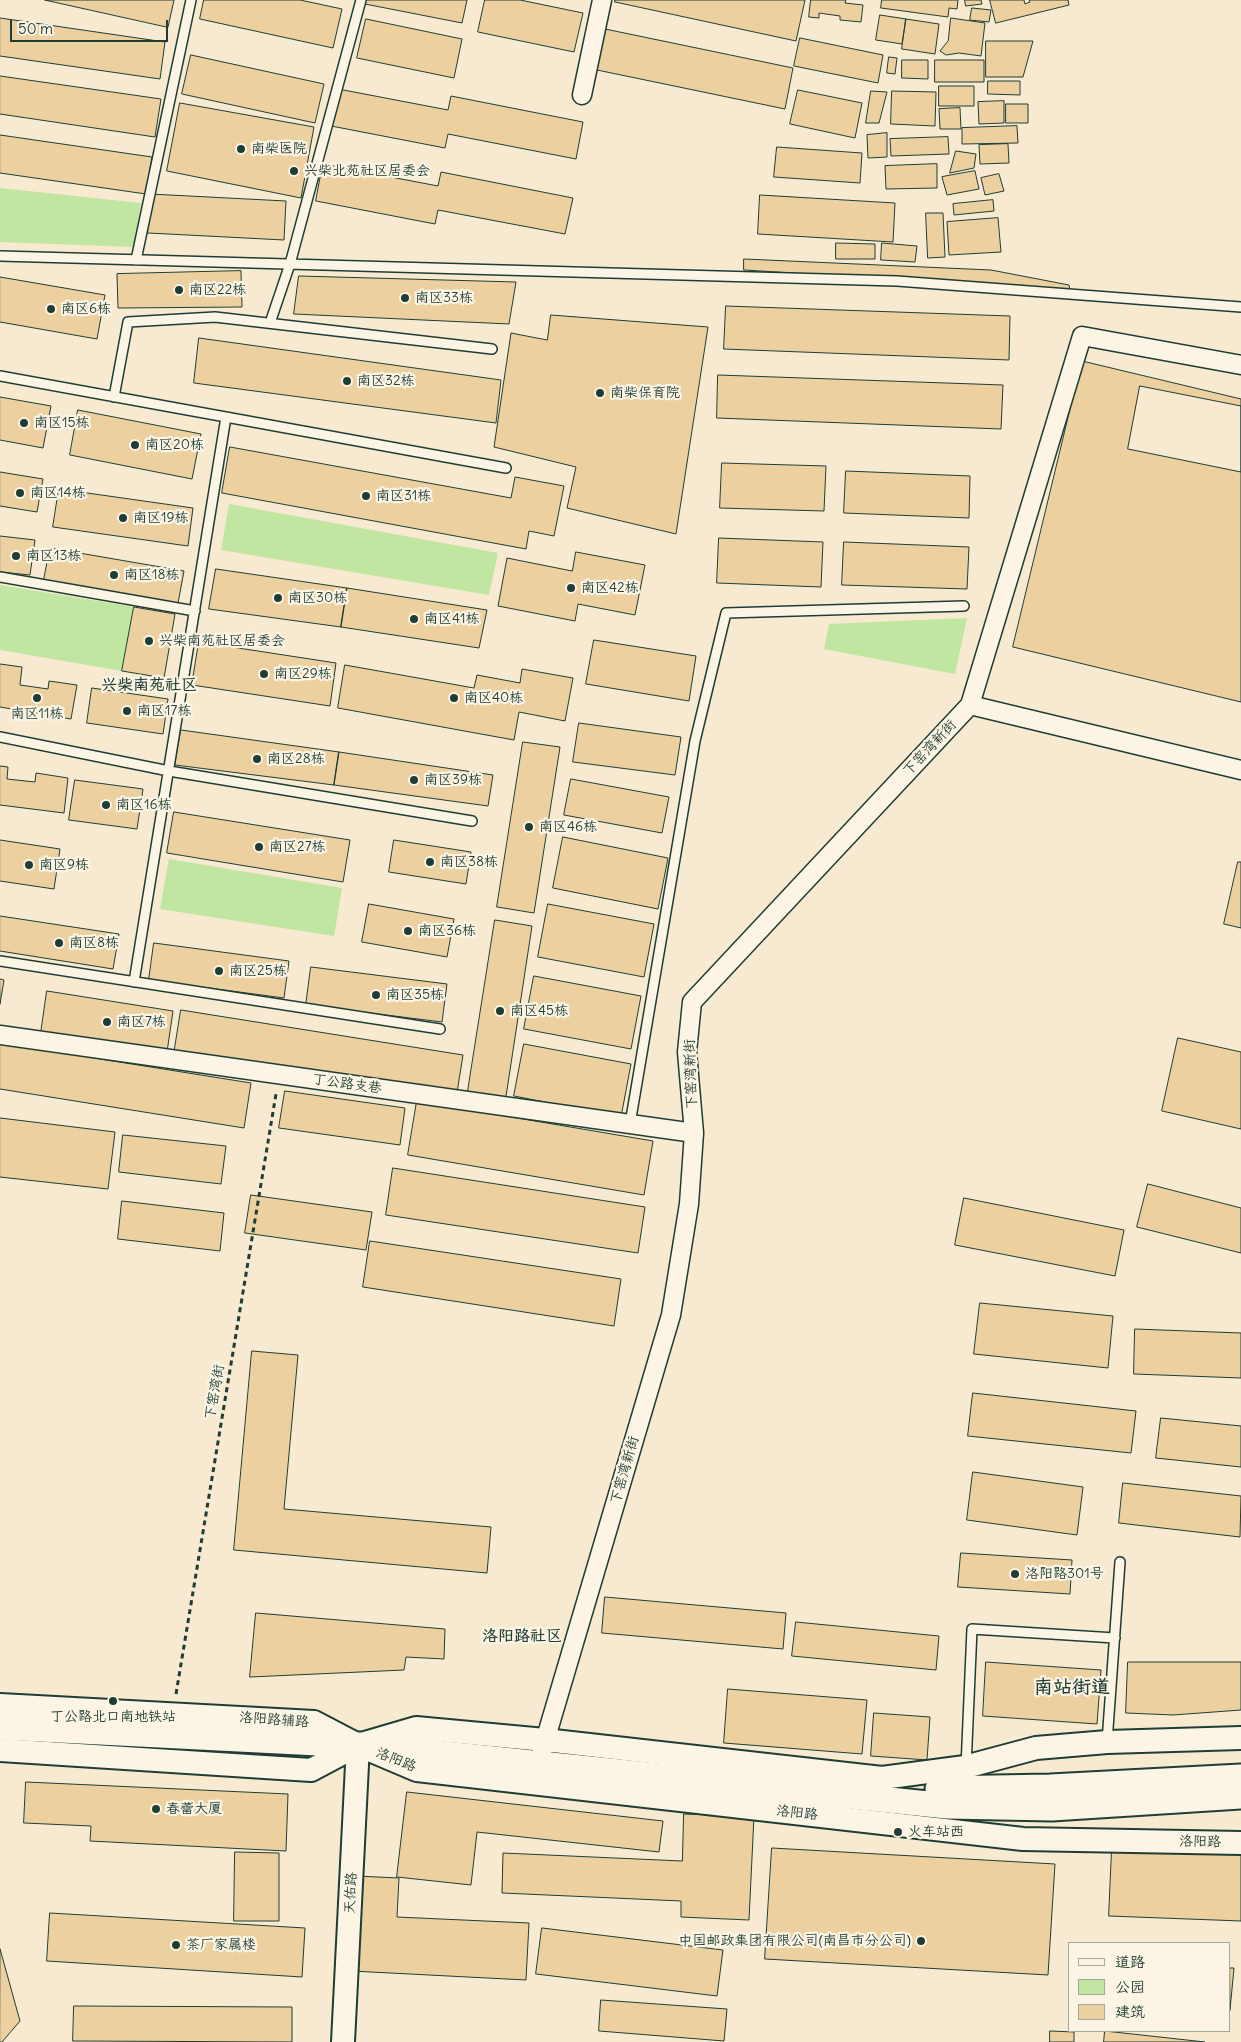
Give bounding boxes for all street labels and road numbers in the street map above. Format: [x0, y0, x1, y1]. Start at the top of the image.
street label: 下窑湾新街 [900, 717, 960, 779]
street label: 下窑湾新街 [681, 1039, 701, 1109]
street label: 丁公路支巷 [311, 1071, 383, 1097]
street label: 下窑湾街 [202, 1363, 228, 1421]
street label: 下窑湾新街 [607, 1434, 643, 1506]
street label: 洛阳路辅路 [238, 1709, 310, 1731]
street label: 洛阳路 [373, 1744, 419, 1776]
street label: 洛阳路 [775, 1802, 819, 1824]
street label: 洛阳路 [1179, 1833, 1221, 1851]
street label: 天佑路 [342, 1872, 360, 1914]

